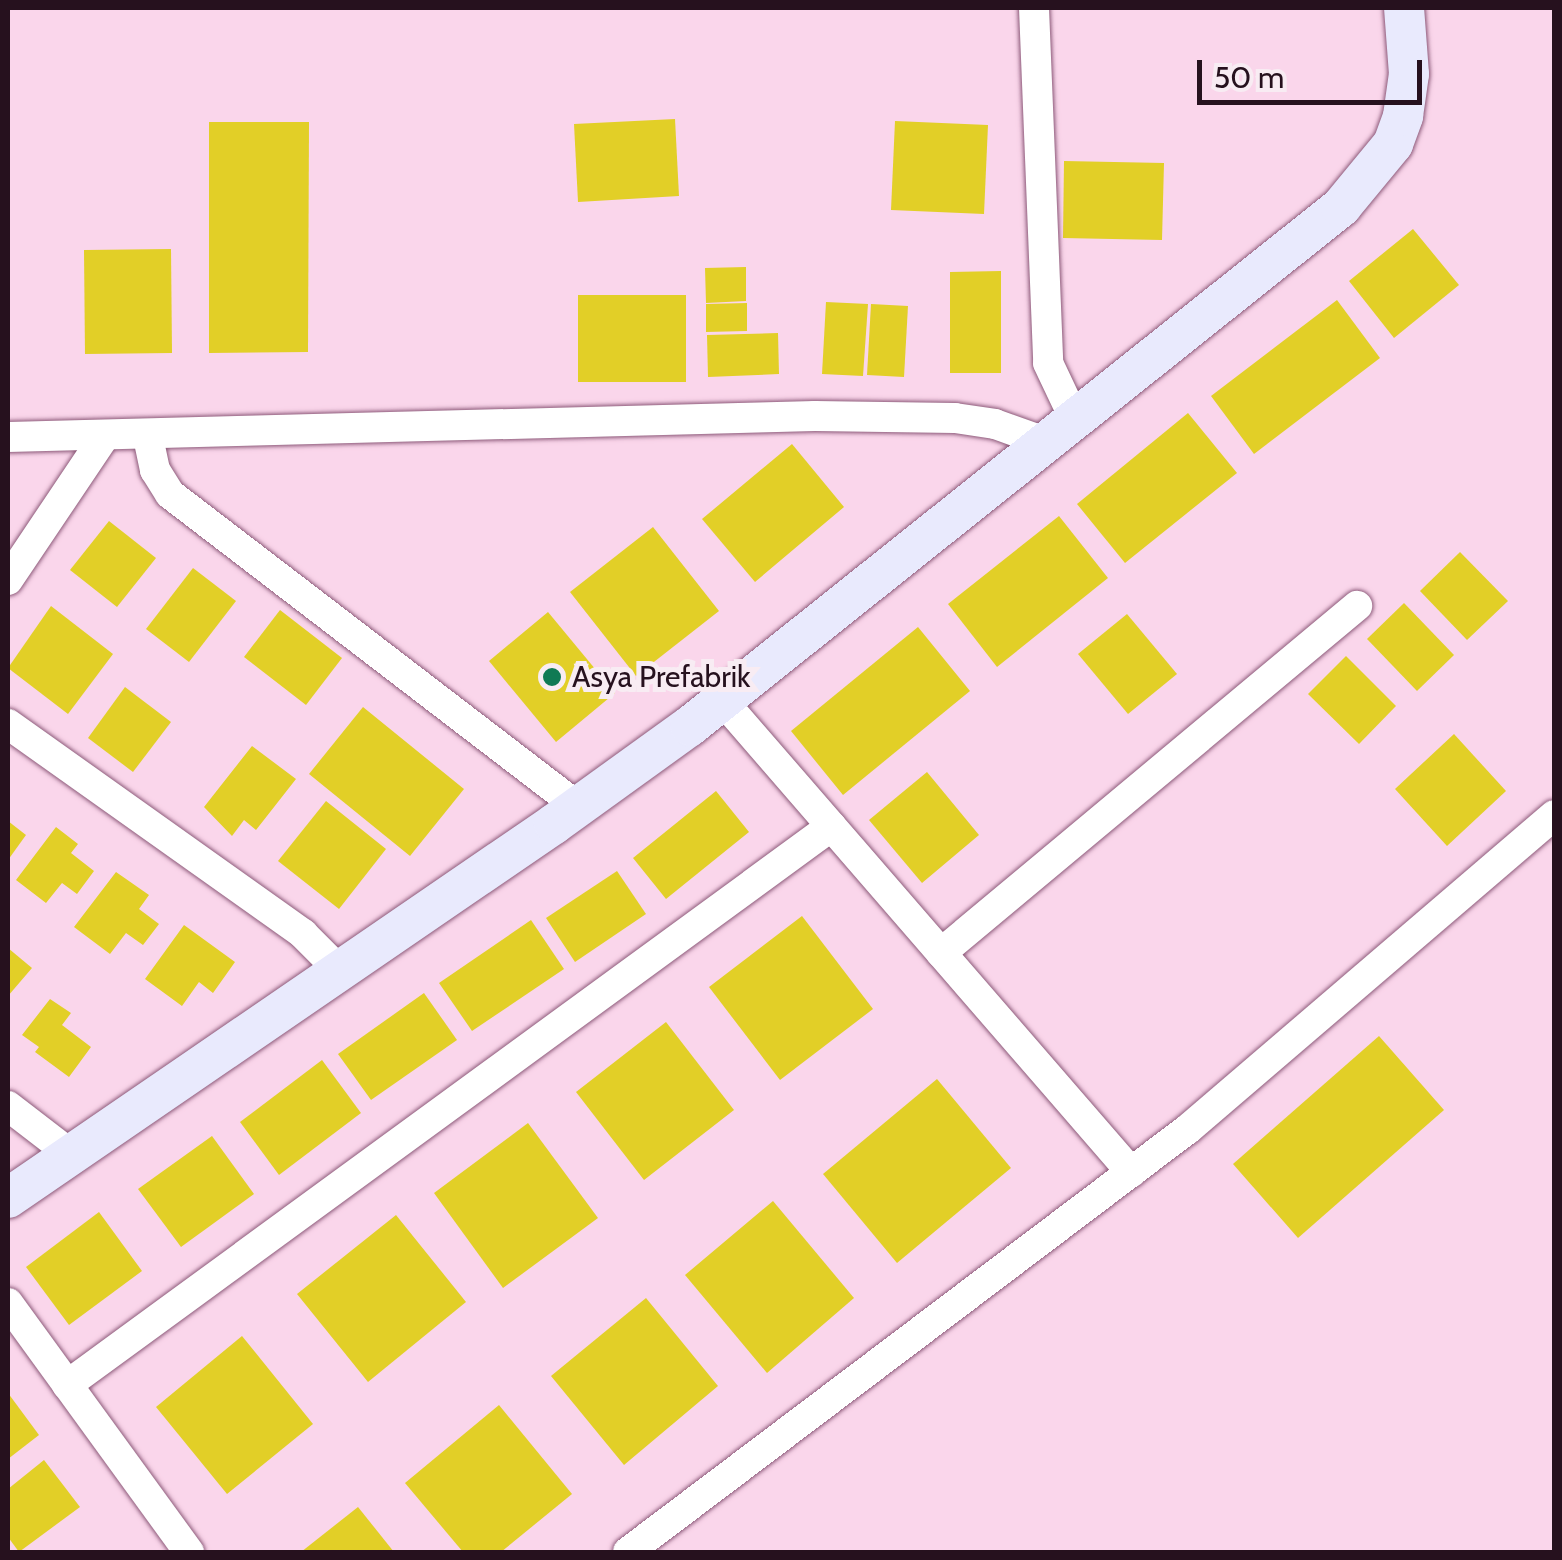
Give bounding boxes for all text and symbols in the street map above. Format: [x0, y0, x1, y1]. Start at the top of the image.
scale bar [1202, 40, 1427, 102]
text: 50 m [1214, 59, 1284, 96]
place label: Asya Prefabrik [572, 659, 750, 695]
marker: Asya Prefabrik [541, 666, 563, 688]

